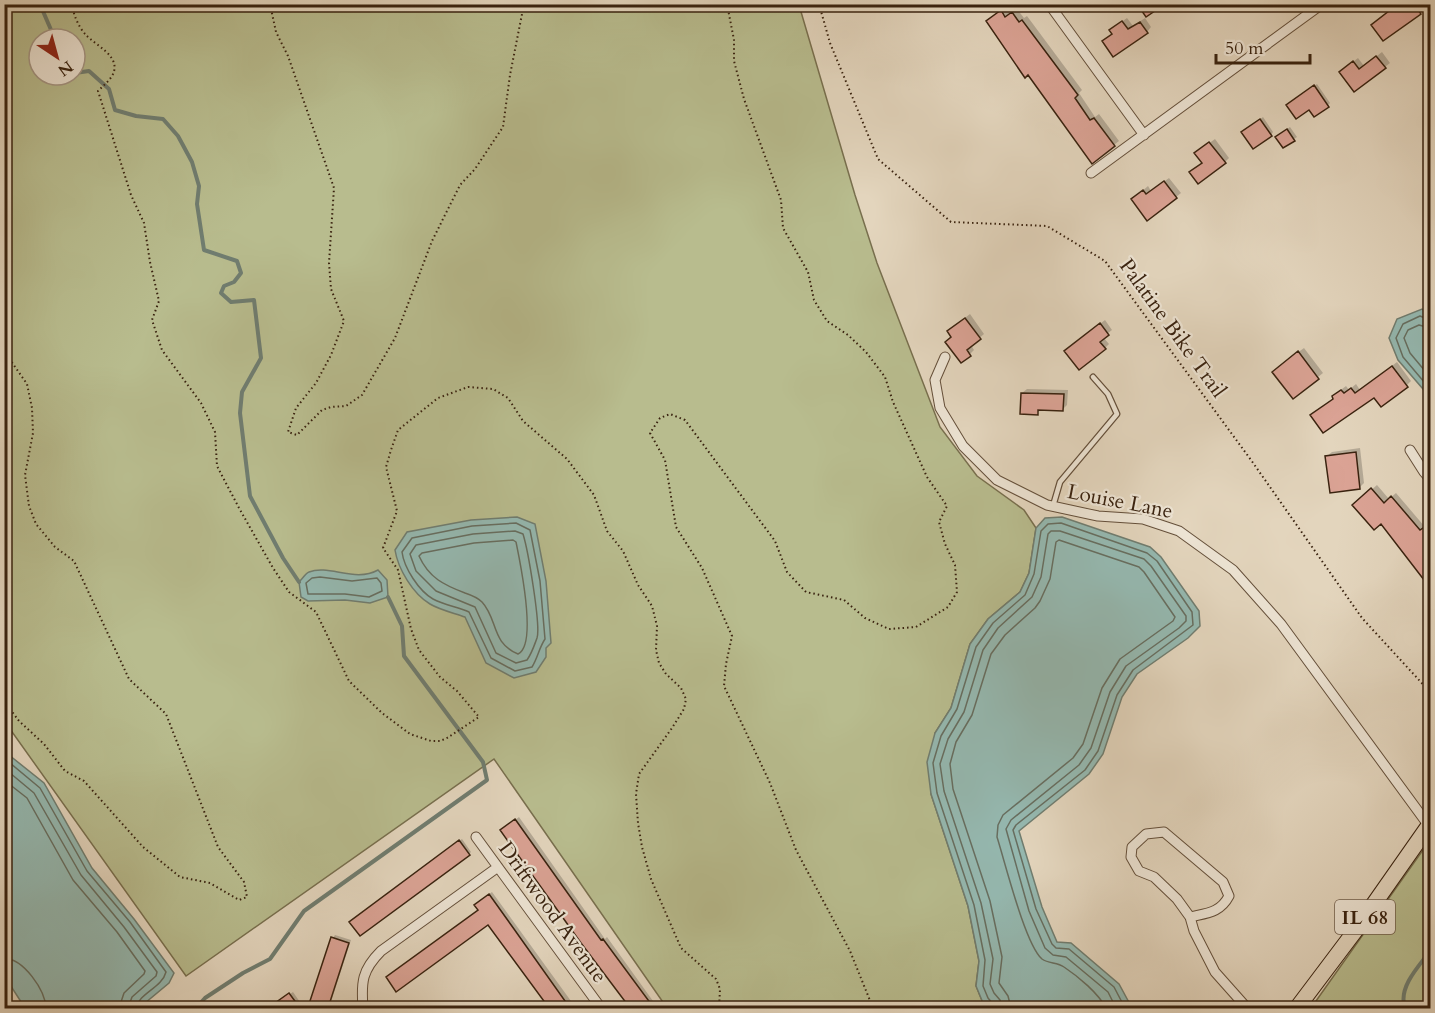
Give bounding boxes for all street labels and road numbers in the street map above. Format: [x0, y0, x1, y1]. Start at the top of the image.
street label: Palatine Bike Trail [1112, 253, 1233, 404]
street label: Louise Lane [1065, 477, 1175, 526]
street label: Driftwood Avenue [491, 836, 614, 989]
road number: IL 68 [1335, 900, 1395, 934]

